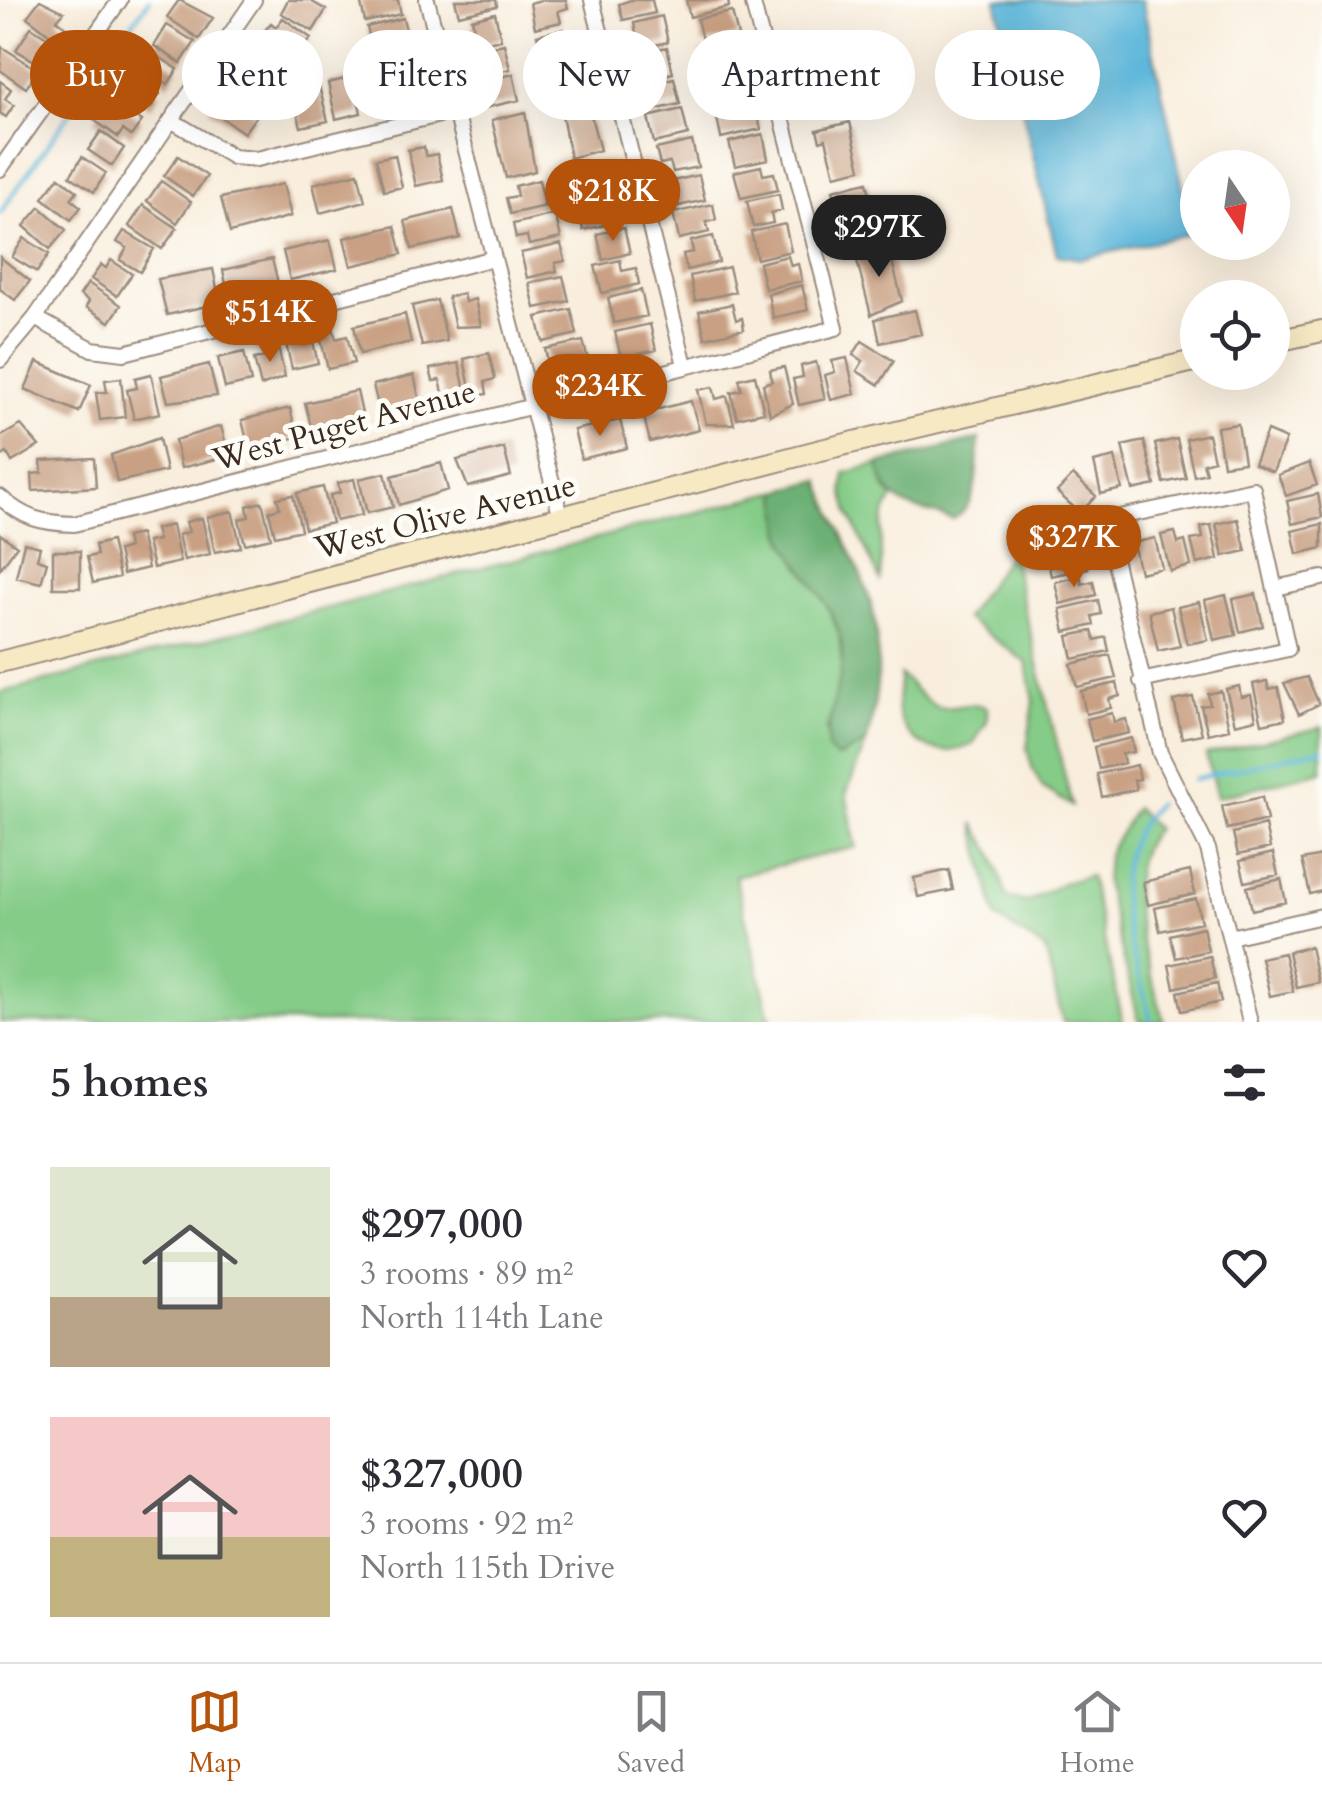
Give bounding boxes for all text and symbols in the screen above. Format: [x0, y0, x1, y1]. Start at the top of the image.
chip: Buy [30, 30, 162, 120]
chip: Rent [182, 30, 323, 120]
chip: Filters [343, 30, 503, 120]
chip: New [523, 30, 667, 120]
chip: Apartment [687, 30, 915, 120]
chip: House [935, 30, 1100, 120]
north arrow [1180, 150, 1290, 260]
map controls [1180, 150, 1290, 390]
pin: $218K [543, 159, 683, 244]
text: $218K [567, 169, 659, 213]
pin: $297K [809, 195, 949, 280]
text: $297K [833, 205, 925, 249]
pin: $514K [200, 280, 340, 365]
button: locate [1180, 280, 1290, 390]
text: $514K [224, 290, 316, 334]
pin: $234K [530, 354, 670, 439]
text: $234K [554, 364, 646, 408]
street label: West Puget Avenue [207, 370, 481, 483]
street label: West Olive Avenue [309, 463, 580, 571]
pin: $327K [1004, 505, 1144, 590]
text: $327K [1028, 515, 1120, 559]
text: 5 homes [50, 1054, 208, 1111]
icon: filters [1217, 1055, 1272, 1110]
text: $297,000 [360, 1195, 523, 1252]
icon: home [130, 1207, 250, 1327]
icon: heart [1217, 1240, 1272, 1295]
text: 3 rooms · 89 m² [360, 1252, 573, 1296]
text: North 114th Lane [360, 1296, 604, 1340]
text: $327,000 [360, 1445, 523, 1502]
icon: home [130, 1457, 250, 1577]
icon: heart [1217, 1490, 1272, 1545]
text: 3 rooms · 92 m² [360, 1502, 573, 1546]
text: North 115th Drive [360, 1546, 615, 1590]
tab: Map [187, 1684, 242, 1782]
tab: Saved [617, 1684, 685, 1782]
tab: Home [1060, 1684, 1135, 1782]

